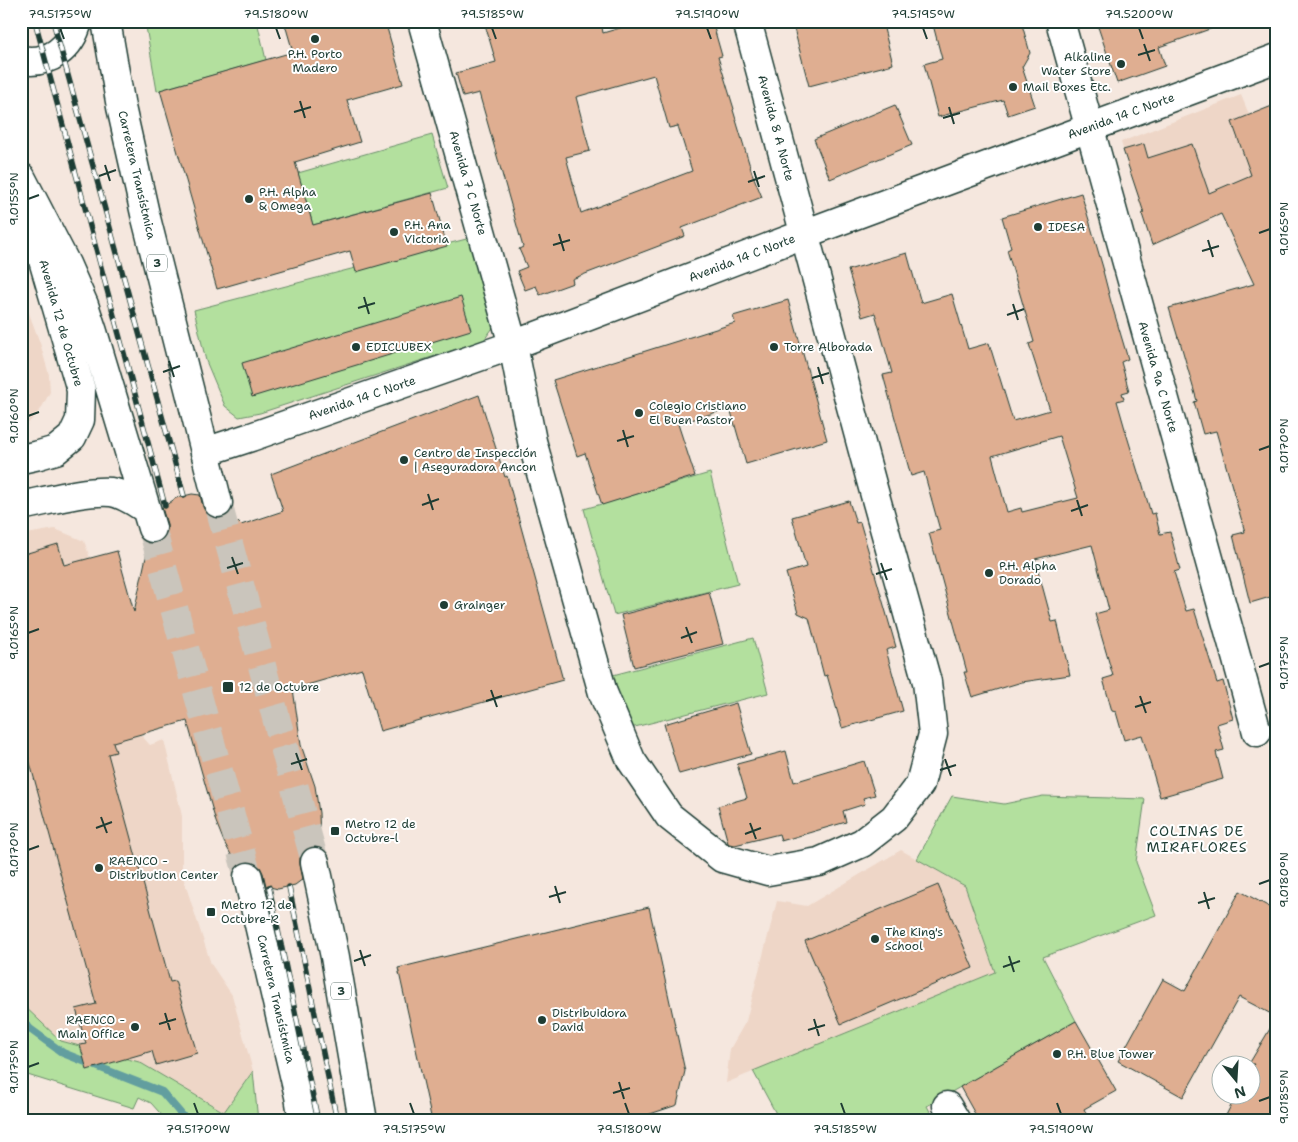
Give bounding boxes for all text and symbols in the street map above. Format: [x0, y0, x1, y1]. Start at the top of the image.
text: 79.5175°W [28, 6, 92, 22]
text: 79.5180°W [243, 6, 309, 22]
text: 79.5185°W [460, 6, 524, 22]
text: 79.5190°W [675, 6, 739, 22]
text: 79.5195°W [891, 6, 955, 22]
text: 79.5200°W [1105, 6, 1173, 22]
marker: P.H. Porto Madero [309, 33, 321, 45]
place label: P.H. Porto Madero [288, 46, 342, 76]
place label: Alkaline Water Store [1041, 49, 1111, 79]
marker: Alkaline Water Store [1115, 58, 1127, 70]
street label: Avenida 8 A Norte [754, 73, 798, 183]
place label: Mail Boxes Etc. [1023, 79, 1111, 95]
marker: Mail Boxes Etc. [1007, 81, 1019, 93]
street label: Avenida 14 C Norte [1065, 89, 1177, 143]
street label: Carretera Transístmica [114, 109, 160, 241]
street label: Avenida 7 C Norte [445, 129, 491, 237]
text: 9.0155°N [6, 172, 22, 226]
place label: P.H. Alpha & Omega [259, 184, 317, 214]
marker: P.H. Alpha & Omega [243, 193, 255, 205]
text: 9.0165°N [1276, 202, 1292, 256]
place label: P.H. Ana Victoria [404, 217, 451, 247]
place label: IDESA [1048, 219, 1085, 235]
marker: IDESA [1032, 221, 1044, 233]
marker: P.H. Ana Victoria [388, 226, 400, 238]
street label: Avenida 14 C Norte [687, 230, 798, 286]
road number: 3 [147, 254, 167, 272]
street label: Avenida 12 de Octubre [35, 258, 87, 389]
street label: Avenida 9a C Norte [1134, 319, 1182, 435]
place label: EDICLUBEX [366, 339, 432, 355]
place label: Torre Alborada [784, 339, 873, 355]
marker: EDICLUBEX [350, 341, 362, 353]
marker: Torre Alborada [768, 341, 780, 353]
street label: Avenida 14 C Norte [306, 372, 418, 424]
text: 9.0160°N [6, 388, 22, 444]
place label: Colegio Cristiano El Buen Pastor [649, 398, 747, 428]
marker: Colegio Cristiano El Buen Pastor [633, 407, 645, 419]
text: 9.0170°N [1276, 418, 1292, 474]
place label: Centro de Inspección | Aseguradora Ancon [414, 445, 537, 475]
marker: Centro de Inspección | Aseguradora Ancon [398, 454, 410, 466]
place label: P.H. Alpha Dorado [999, 558, 1057, 588]
marker: P.H. Alpha Dorado [983, 567, 995, 579]
place label: Grainger [454, 597, 506, 613]
marker: Grainger [438, 599, 450, 611]
text: 9.0165°N [6, 606, 22, 660]
text: 9.0175°N [1276, 636, 1292, 690]
place label: 12 de Octubre [239, 679, 319, 695]
marker: 12 de Octubre [221, 680, 235, 694]
place label: Metro 12 de Octubre-l [345, 816, 416, 846]
text: 9.0170°N [6, 822, 22, 878]
district label: COLINAS DE MIRAFLORES [1146, 822, 1248, 856]
marker: Metro 12 de Octubre-l [329, 825, 341, 837]
text: 9.0180°N [1276, 852, 1292, 908]
place label: RAENCO - Distribution Center [109, 853, 219, 883]
marker: RAENCO - Distribution Center [93, 862, 105, 874]
place label: Metro 12 de Octubre-R [221, 897, 292, 927]
marker: Metro 12 de Octubre-R [205, 906, 217, 918]
place label: The King's School [885, 924, 943, 954]
street label: Carretera Transístmica [253, 933, 299, 1065]
marker: The King's School [869, 933, 881, 945]
road number: 3 [331, 982, 351, 999]
place label: Distribuidora David [552, 1005, 627, 1035]
place label: RAENCO - Main Office [58, 1012, 125, 1042]
marker: Distribuidora David [536, 1014, 548, 1026]
marker: RAENCO - Main Office [129, 1021, 141, 1033]
text: 9.0175°N [6, 1040, 22, 1094]
place label: P.H. Blue Tower [1067, 1046, 1155, 1062]
marker: P.H. Blue Tower [1051, 1048, 1063, 1060]
north arrow [1210, 1054, 1260, 1104]
text: 9.0185°N [1276, 1070, 1292, 1124]
text: N [1232, 1082, 1248, 1103]
text: 79.5170°W [166, 1121, 230, 1137]
text: 79.5175°W [382, 1121, 446, 1137]
text: 79.5180°W [596, 1121, 662, 1137]
text: 79.5185°W [813, 1121, 877, 1137]
text: 79.5190°W [1029, 1121, 1093, 1137]

